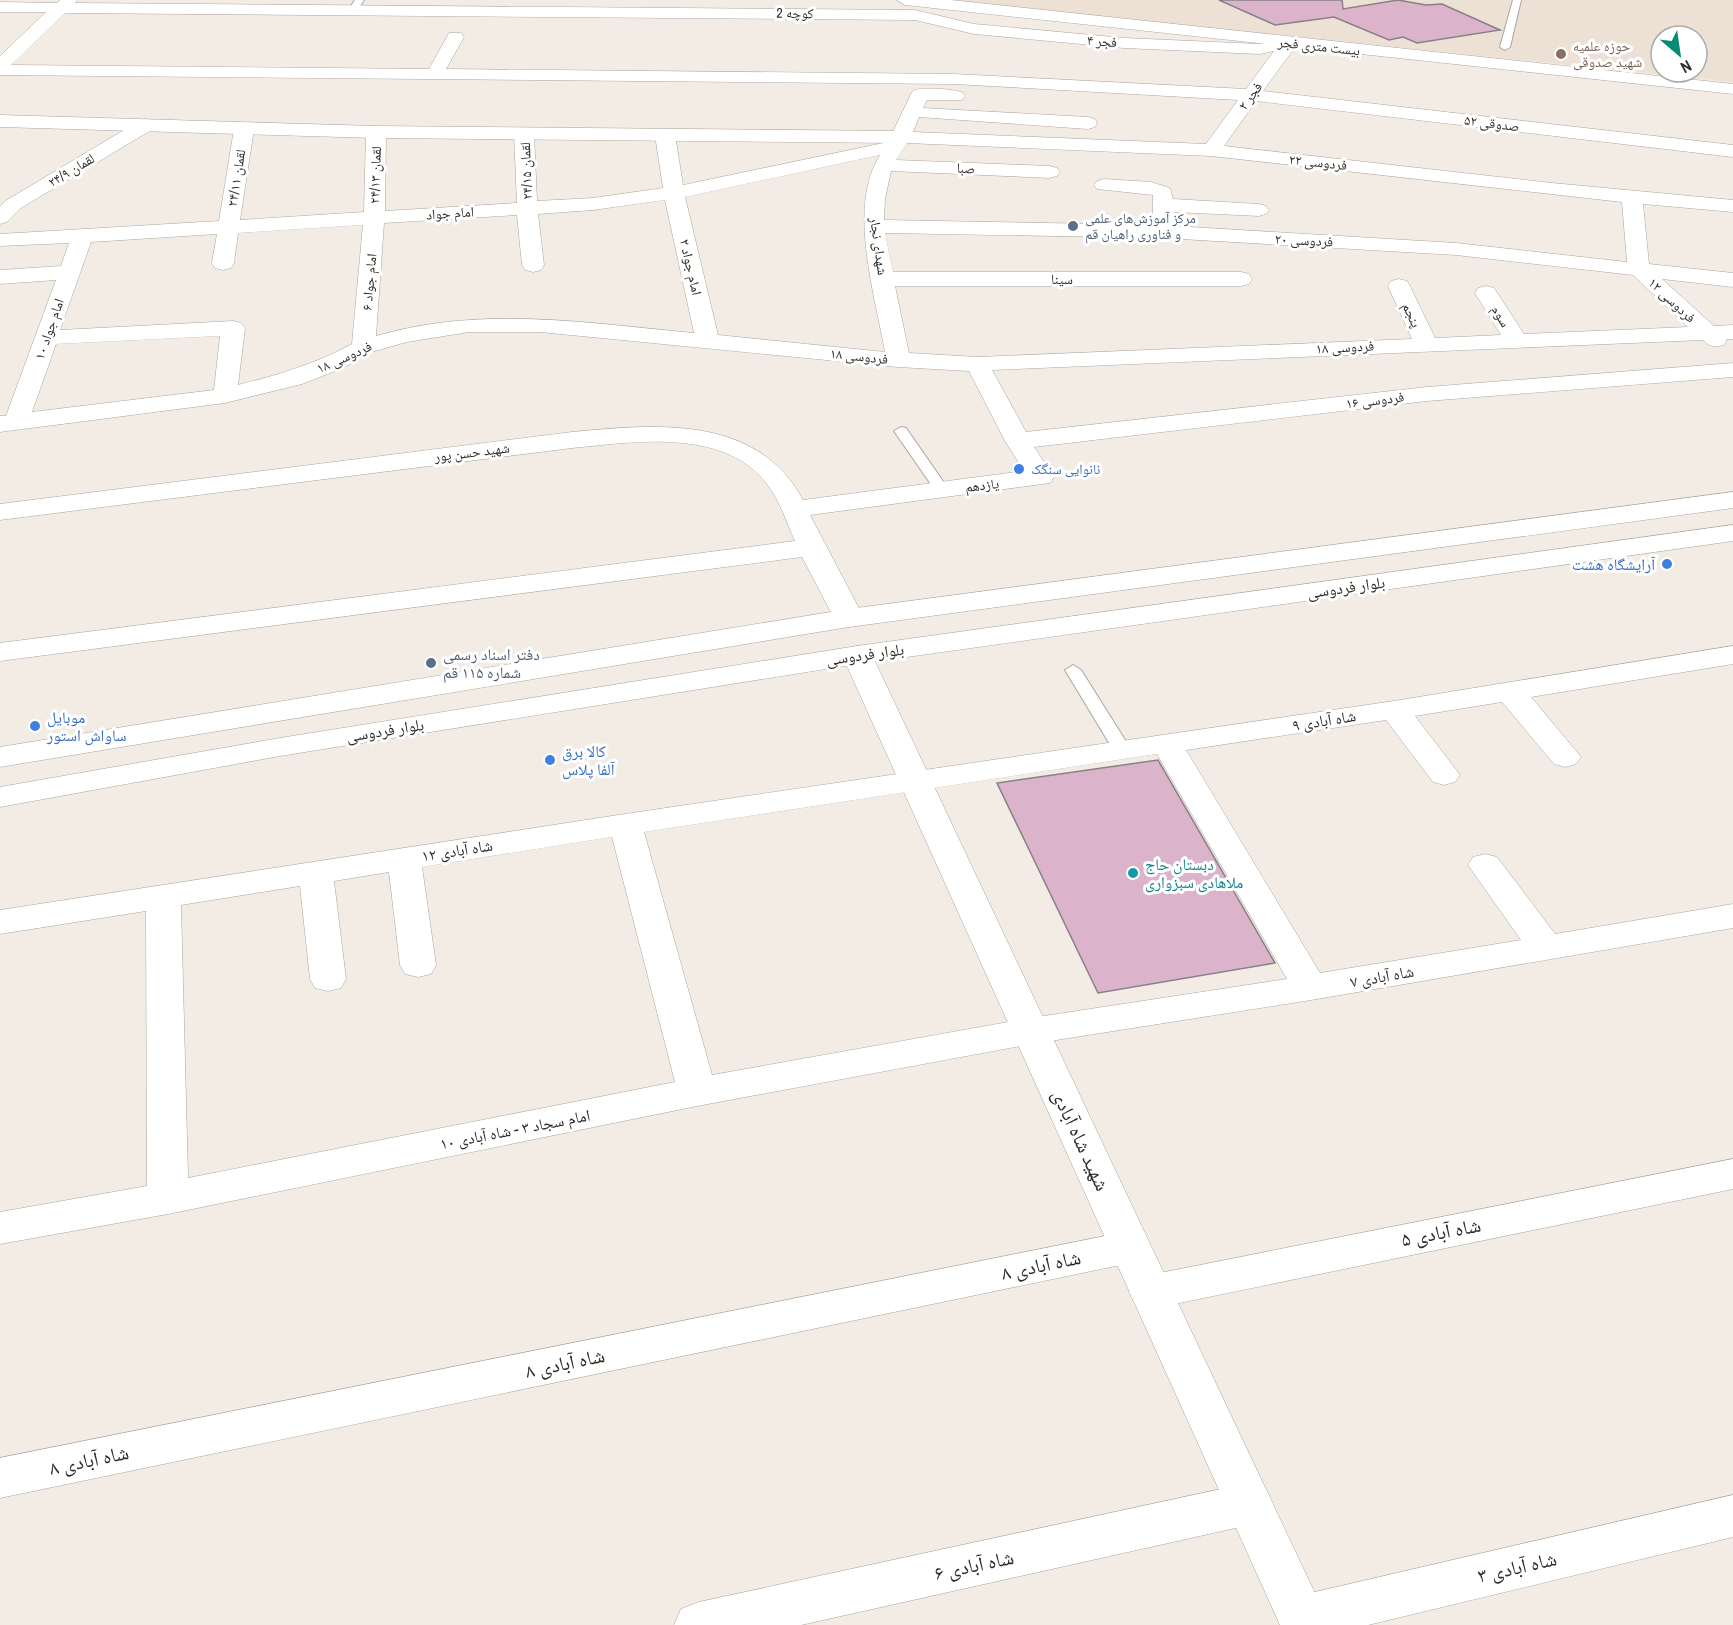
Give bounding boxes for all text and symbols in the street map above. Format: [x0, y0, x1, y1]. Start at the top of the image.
street label: کوچه 2 [776, 4, 814, 22]
north arrow [1649, 24, 1709, 84]
street label: فجر ۴ [1086, 31, 1118, 51]
street label: بیست متری فجر [1276, 33, 1361, 59]
place label: حوزه علمیه شهید صدوقی [1573, 37, 1642, 71]
marker: حوزه علمیه شهید صدوقی [1554, 47, 1568, 61]
text: N [1677, 55, 1696, 79]
street label: فجر ۲ [1234, 78, 1266, 114]
street label: صدوقی ۵۲ [1463, 111, 1521, 135]
street label: لقمان ۲۴/۱۵ [516, 142, 536, 200]
street label: لقمان ۲۴/۱۳ [365, 146, 385, 204]
street label: لقمان ۲۴/۱۱ [223, 148, 249, 208]
street label: لقمان ۲۴/۹ [44, 149, 98, 191]
street label: فردوسی ۲۲ [1288, 150, 1348, 174]
street label: صبا [956, 159, 976, 177]
street label: امام جواد [425, 202, 475, 225]
place label: مرکز آموزش‌های علمی و فناوری راهیان قم [1085, 209, 1196, 244]
street label: شهدای نجار [866, 215, 892, 276]
marker: مرکز آموزش‌های علمی و فناوری راهیان قم [1066, 219, 1080, 233]
street label: فردوسی ۲۰ [1274, 229, 1334, 251]
street label: امام جواد ۲ [675, 237, 706, 297]
street label: امام جواد ۶ [358, 253, 381, 311]
street label: سینا [1051, 270, 1073, 288]
street label: فردوسی ۱۲ [1644, 273, 1700, 327]
street label: امام جواد ۱۰ [30, 296, 69, 362]
street label: پنجم [1398, 300, 1426, 331]
street label: سوم [1487, 302, 1515, 331]
street label: فردوسی ۱۸ [1315, 336, 1375, 358]
street label: فردوسی ۱۸ [314, 337, 374, 377]
street label: فردوسی ۱۸ [829, 344, 889, 368]
street label: فردوسی ۱۶ [1345, 387, 1405, 412]
street label: شهید حسن پور [432, 438, 511, 466]
place label: نانوایی سنگک [1031, 460, 1100, 478]
marker: نانوایی سنگک [1012, 462, 1026, 476]
street label: یازدهم [964, 474, 1000, 497]
place label: آرایشگاه هشت [1572, 553, 1656, 575]
marker: آرایشگاه هشت [1660, 557, 1674, 571]
street label: بلوار فردوسی [1306, 571, 1386, 603]
street label: بلوار فردوسی [825, 638, 905, 670]
place label: دفتر اسناد رسمی شماره ۱۱۵ قم [443, 643, 540, 683]
marker: دفتر اسناد رسمی شماره ۱۱۵ قم [424, 656, 438, 670]
street label: شاه آبادی ۹ [1290, 704, 1358, 736]
place label: موبایل ساواش استور [46, 706, 127, 746]
street label: بلوار فردوسی [345, 713, 425, 747]
marker: موبایل ساواش استور [28, 719, 42, 733]
place label: کالا برق آلفا پلاس [562, 740, 615, 780]
marker: کالا برق آلفا پلاس [543, 753, 557, 767]
street label: شاه آبادی ۱۲ [420, 834, 494, 866]
place label: دبستان حاج ملاهادی سبزواری [1145, 853, 1243, 893]
marker: دبستان حاج ملاهادی سبزواری [1126, 866, 1140, 880]
street label: شاه آبادی ۷ [1348, 960, 1416, 992]
street label: شهید شاه آبادی [1046, 1085, 1117, 1195]
street label: امام سجاد ۳ - شاه آبادی ۱۰ [438, 1104, 592, 1154]
street label: شاه آبادی ۵ [1399, 1211, 1483, 1252]
street label: شاه آبادی ۸ [999, 1243, 1083, 1286]
street label: شاه آبادی ۸ [523, 1341, 607, 1384]
street label: شاه آبادی ۸ [47, 1438, 131, 1481]
street label: شاه آبادی ۶ [932, 1543, 1016, 1586]
street label: شاه آبادی ۳ [1475, 1544, 1559, 1589]

